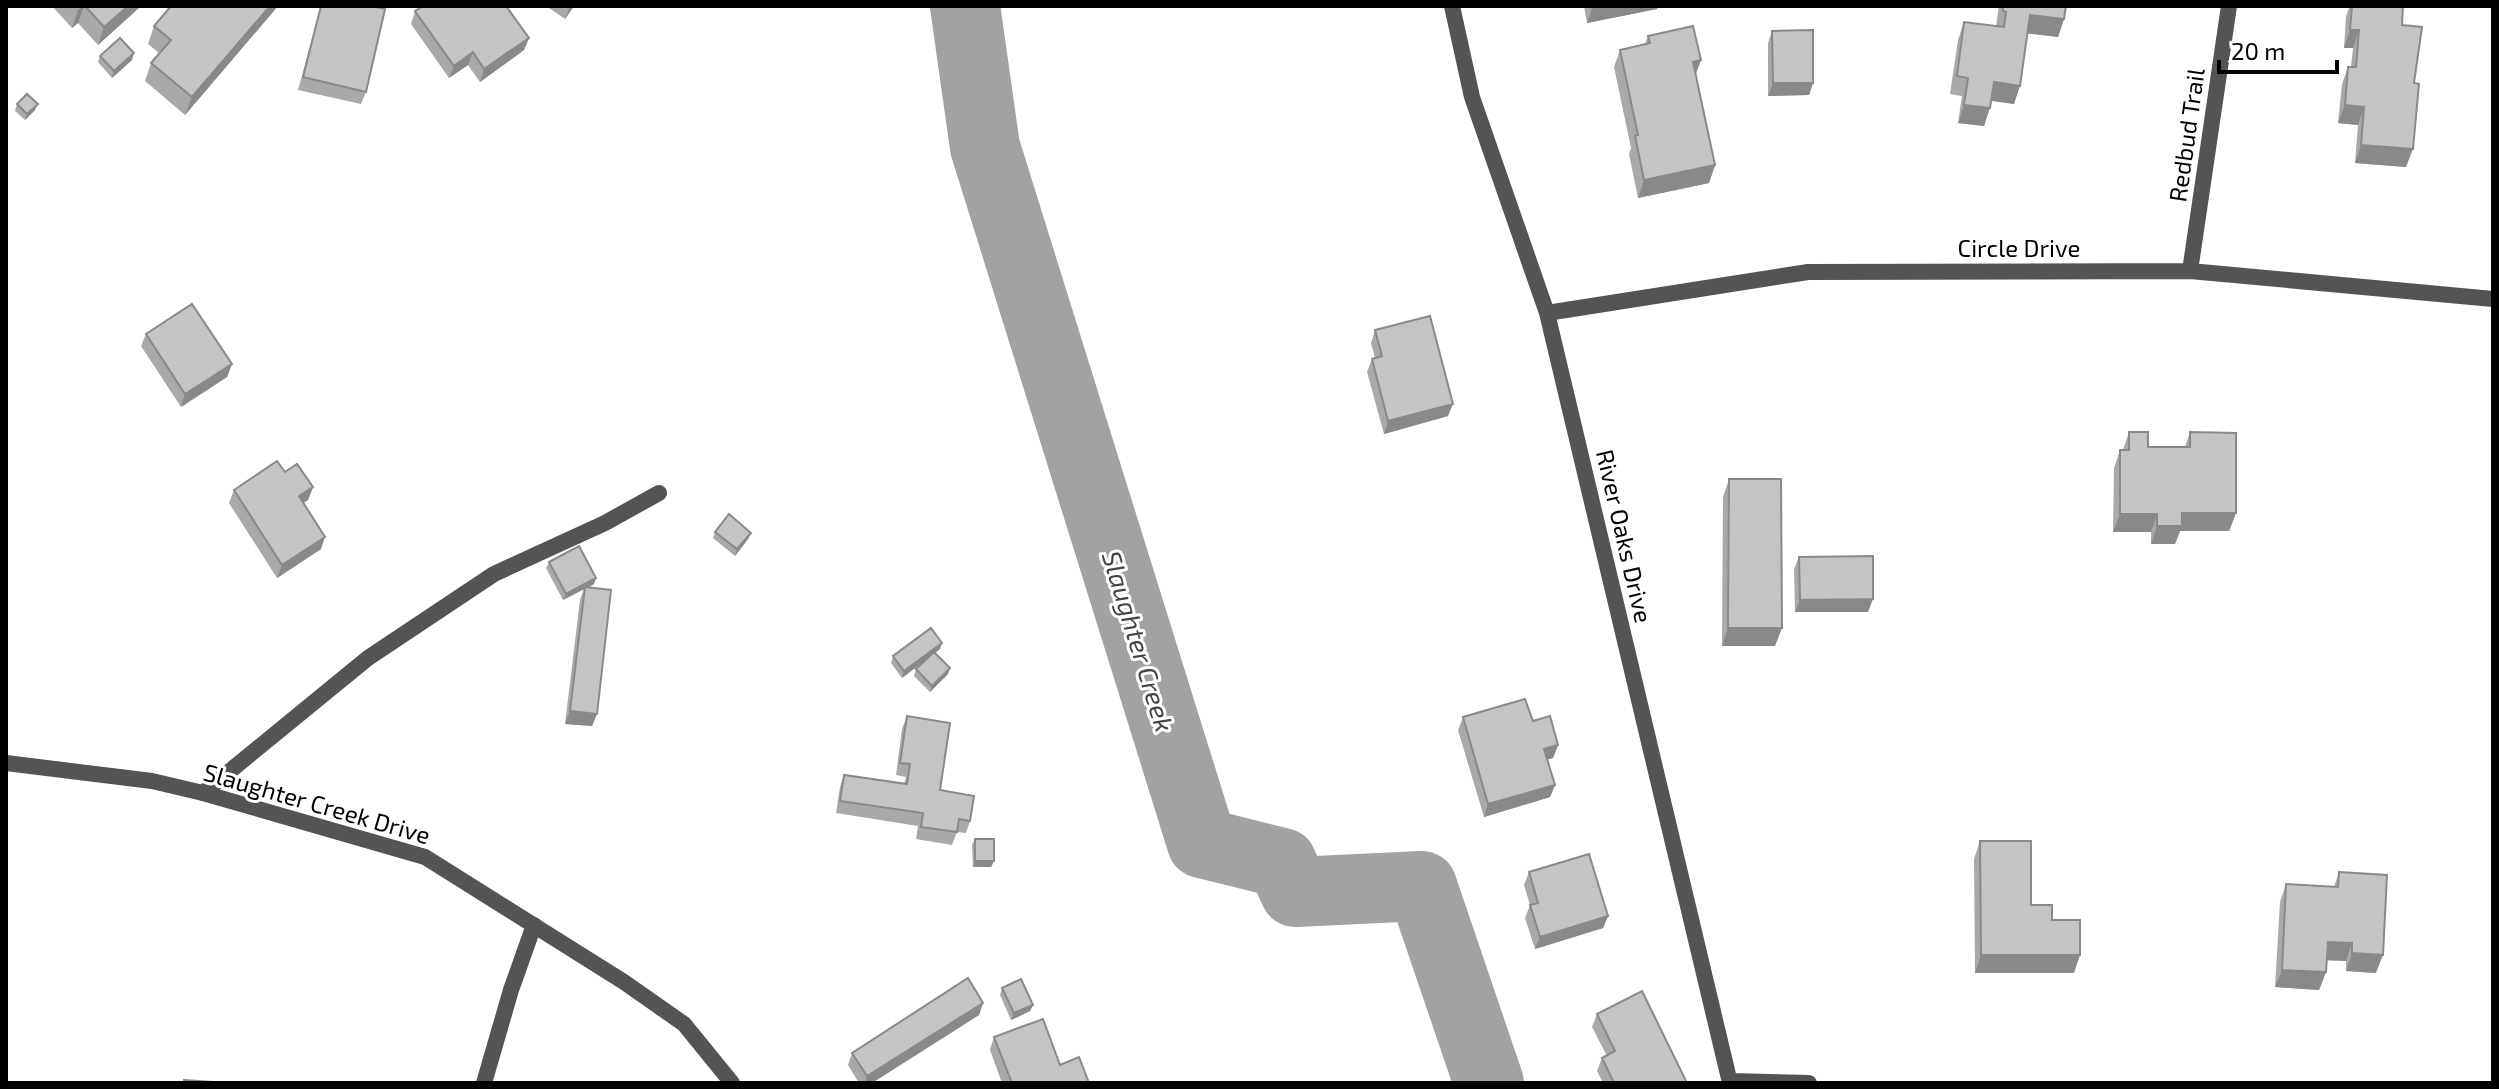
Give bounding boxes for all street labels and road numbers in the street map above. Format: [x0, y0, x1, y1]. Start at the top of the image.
street label: Redbud Trail [2162, 66, 2210, 204]
street label: Circle Drive [1957, 233, 2081, 262]
street label: River Oaks Drive [1591, 447, 1659, 625]
street label: Slaughter Creek Drive [200, 757, 434, 849]

